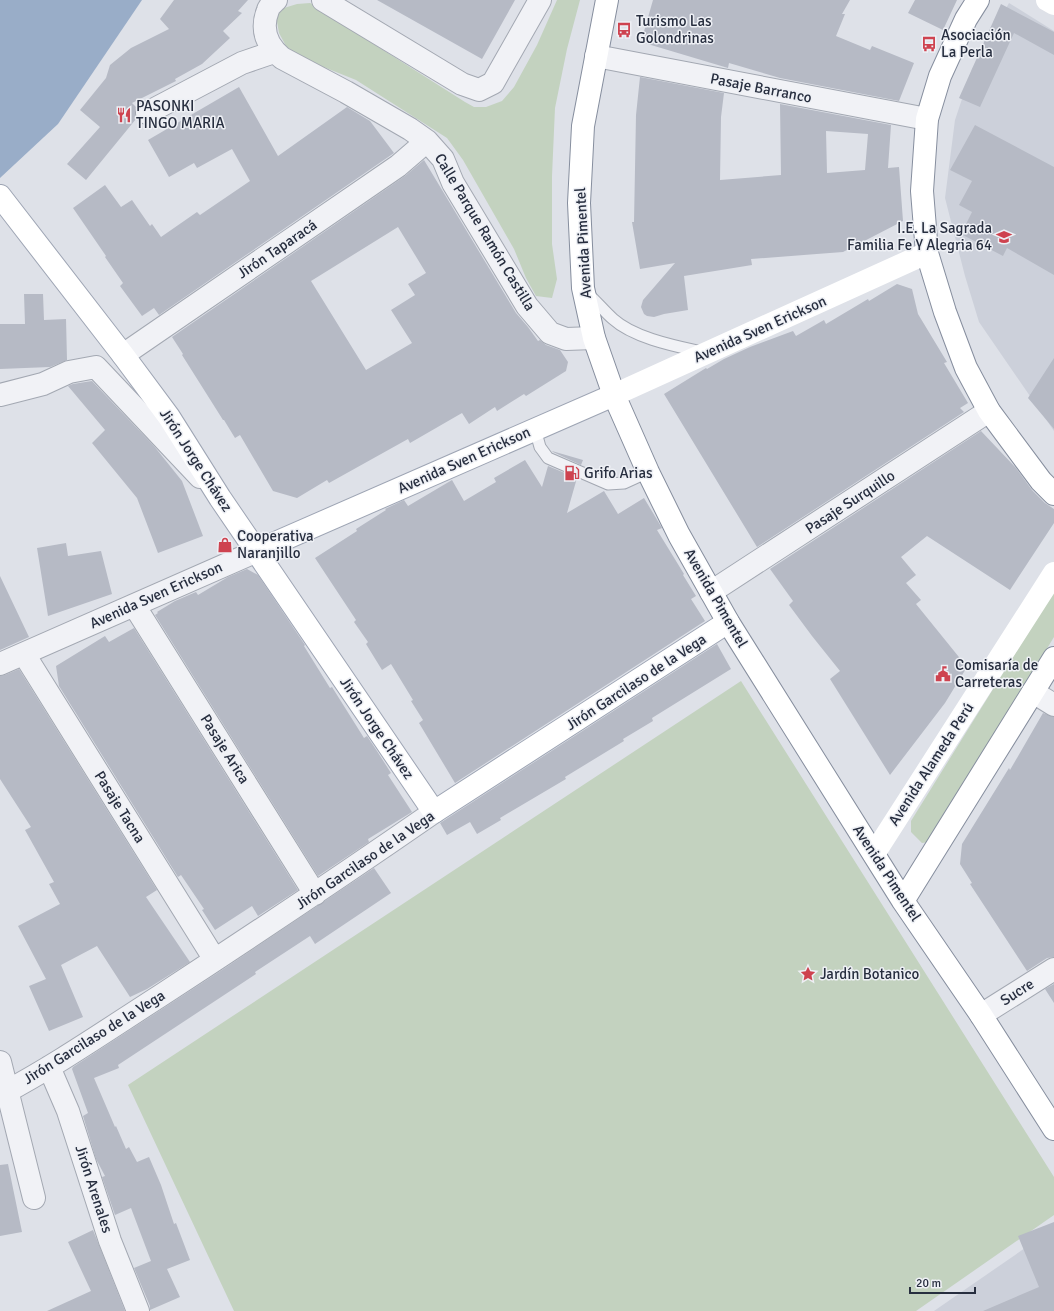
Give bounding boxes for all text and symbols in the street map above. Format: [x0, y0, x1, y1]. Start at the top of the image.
place label: Turismo Las Golondrinas [636, 12, 714, 47]
bus stop icon: Turismo Las Golondrinas [615, 21, 633, 39]
place label: Asociación La Perla [941, 26, 1011, 61]
bus stop icon: Asociación La Perla [920, 35, 938, 53]
street label: Pasaje Barranco [709, 69, 814, 107]
place label: PASONKI TINGO MARIA [136, 97, 225, 132]
restaurant icon: PASONKI TINGO MARIA [115, 106, 133, 124]
street label: Calle Parque Ramón Castilla [431, 150, 539, 314]
street label: Avenida Pimentel [571, 187, 595, 299]
street label: Jirón Taparacá [234, 216, 320, 282]
place label: I.E. La Sagrada Familia Fe Y Alegria 64 [847, 219, 992, 254]
school or university icon: I.E. La Sagrada Familia Fe Y Alegria 64 [995, 228, 1013, 246]
street label: Avenida Sven Erickson [691, 292, 829, 366]
street label: Jirón Jorge Chávez [156, 405, 236, 515]
street label: Avenida Sven Erickson [395, 423, 533, 497]
fuel station icon: Grifo Arias [563, 464, 581, 482]
place label: Grifo Arias [584, 464, 653, 482]
street label: Pasaje Surquillo [802, 466, 898, 538]
place label: Cooperativa Naranjillo [237, 527, 314, 562]
shop icon: Cooperativa Naranjillo [216, 536, 234, 554]
street label: Avenida Pimentel [680, 545, 752, 651]
street label: Avenida Sven Erickson [87, 558, 225, 632]
street label: Jirón Garcilaso de la Vega [562, 630, 710, 734]
place label: Comisaría de Carreteras [955, 656, 1038, 691]
public building icon: Comisaría de Carreteras [934, 665, 952, 683]
street label: Jirón Jorge Chávez [336, 673, 418, 783]
street label: Avenida Alameda Perú [885, 699, 977, 829]
street label: Pasaje Arica [197, 711, 253, 787]
street label: Pasaje Tacna [91, 768, 149, 846]
street label: Jirón Garcilaso de la Vega [292, 807, 438, 913]
street label: Avenida Pimentel [849, 821, 925, 925]
place icon: Jardín Botanico [799, 965, 817, 983]
place label: Jardín Botanico [820, 965, 920, 983]
street label: Sucre [997, 975, 1037, 1009]
street label: Jirón Garcilaso de la Vega [20, 986, 168, 1088]
street label: Jirón Arenales [71, 1143, 117, 1236]
scale bar [910, 1269, 975, 1295]
text: 20 m [916, 1276, 941, 1291]

